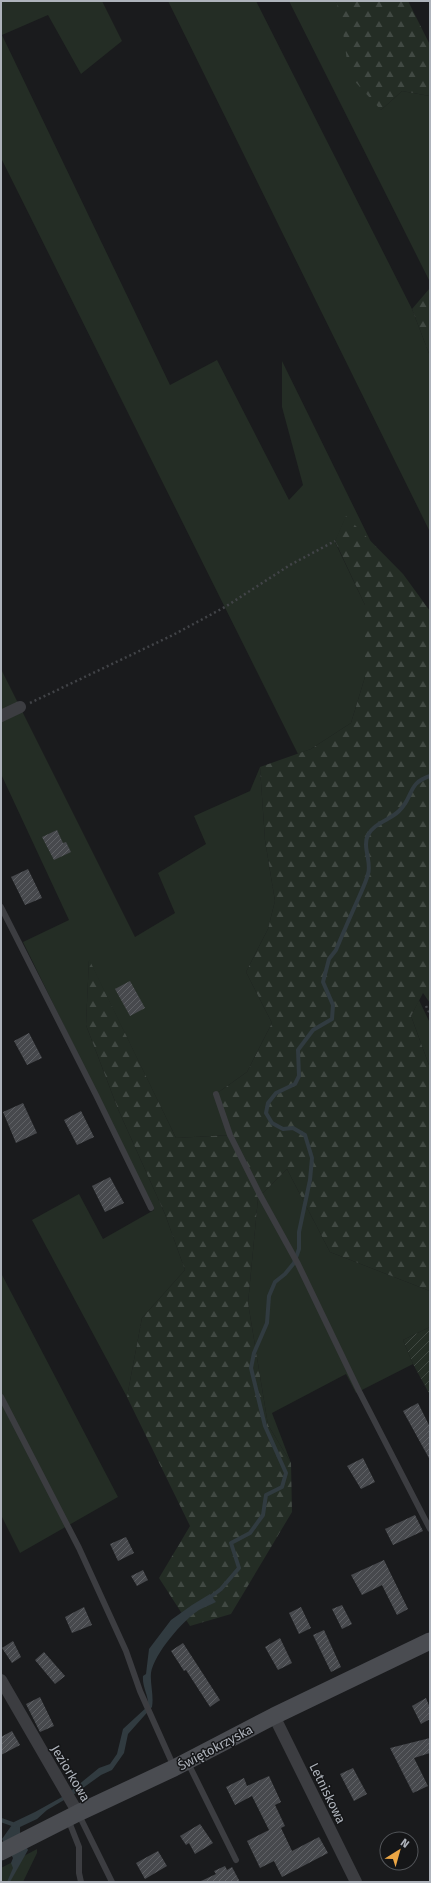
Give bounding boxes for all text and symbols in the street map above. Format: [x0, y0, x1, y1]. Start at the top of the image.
street label: Świętokrzyska [175, 1721, 255, 1773]
street label: Jeziorkowa [48, 1742, 93, 1804]
street label: Letniskowa [306, 1760, 349, 1826]
north arrow [379, 1831, 419, 1871]
text: N [398, 1836, 412, 1851]

